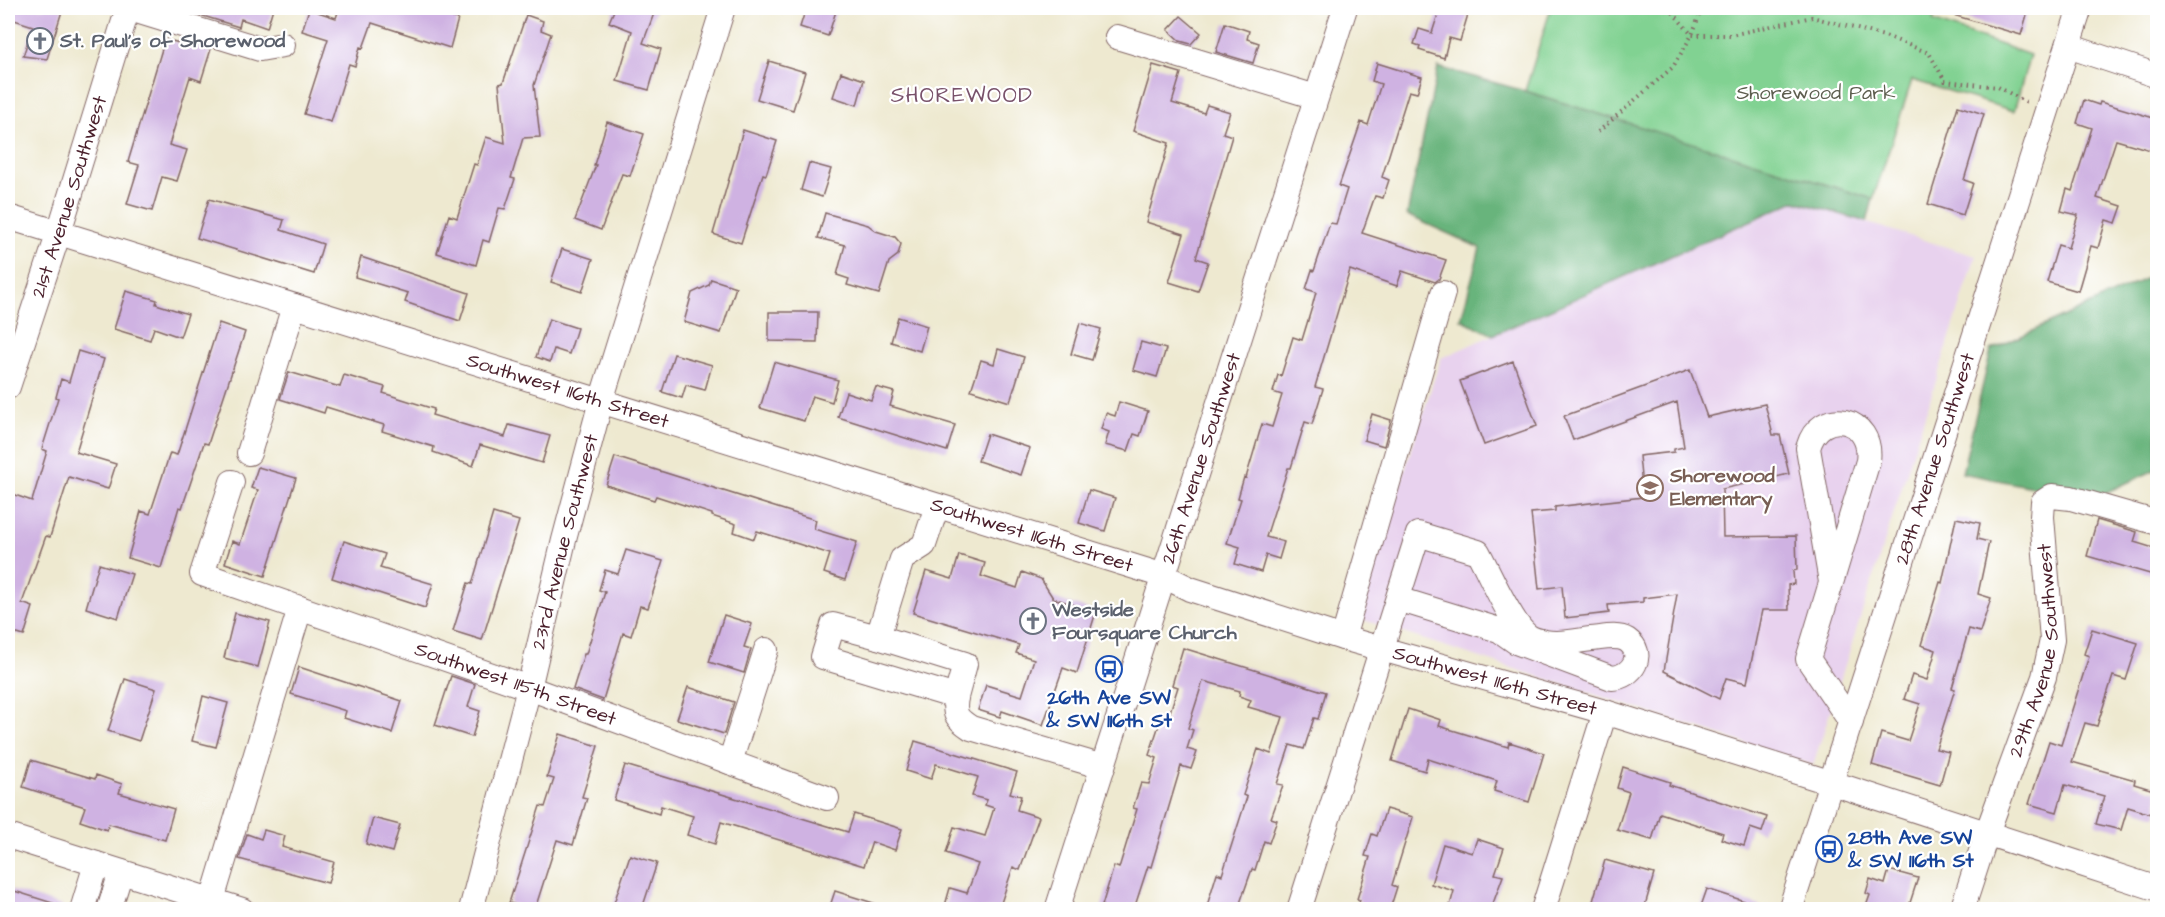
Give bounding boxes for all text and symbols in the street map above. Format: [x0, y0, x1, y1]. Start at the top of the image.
church icon: St. Paul's of Shorewood [25, 26, 55, 56]
place label: St. Paul's of Shorewood [59, 27, 286, 55]
park label: Shorewood Park [1736, 79, 1896, 107]
district label: SHOREWOOD [891, 81, 1033, 110]
street label: 21st Avenue Southwest [24, 92, 114, 301]
street label: Southwest 116th Street [463, 346, 672, 435]
street label: 26th Avenue Southwest [1154, 349, 1248, 568]
street label: 28th Avenue Southwest [1888, 349, 1982, 568]
street label: 23rd Avenue Southwest [525, 431, 606, 652]
place label: Shorewood Elementary [1669, 462, 1776, 514]
school or university icon: Shorewood Elementary [1635, 473, 1665, 503]
street label: Southwest 116th Street [927, 490, 1137, 580]
street label: 29th Avenue Southwest [2002, 542, 2066, 761]
place label: Westside Foursquare Church [1051, 596, 1238, 647]
church icon: Westside Foursquare Church [1018, 606, 1048, 636]
street label: Southwest 115th Street [411, 635, 620, 733]
street label: Southwest 116th Street [1390, 639, 1600, 723]
bus stop icon: 26th Ave SW & SW 116th St [1094, 654, 1124, 684]
place label: 26th Ave SW & SW 116th St [1045, 684, 1173, 735]
place label: 28th Ave SW & SW 116th St [1847, 824, 1975, 875]
bus stop icon: 28th Ave SW & SW 116th St [1814, 834, 1844, 864]

